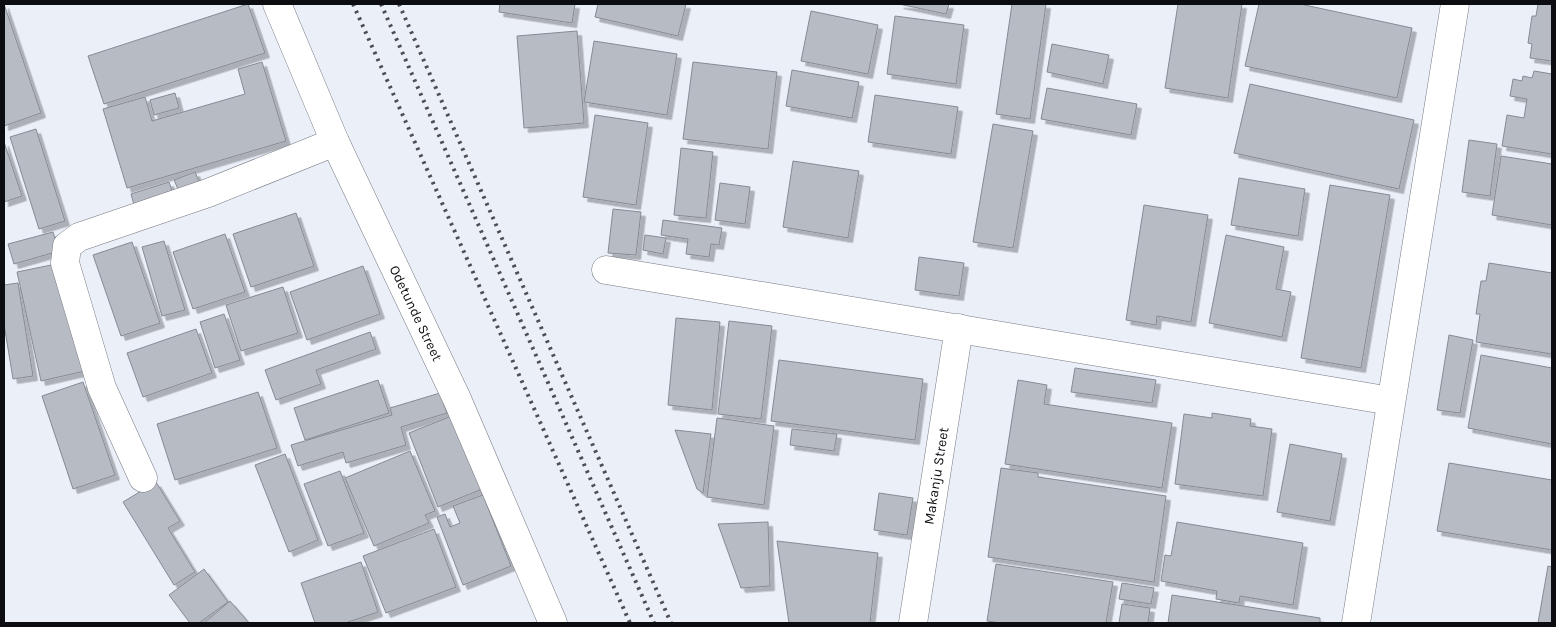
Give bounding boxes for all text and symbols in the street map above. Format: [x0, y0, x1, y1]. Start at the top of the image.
street label: Odetunde Street [386, 262, 446, 364]
street label: Makanju Street [920, 426, 952, 526]

